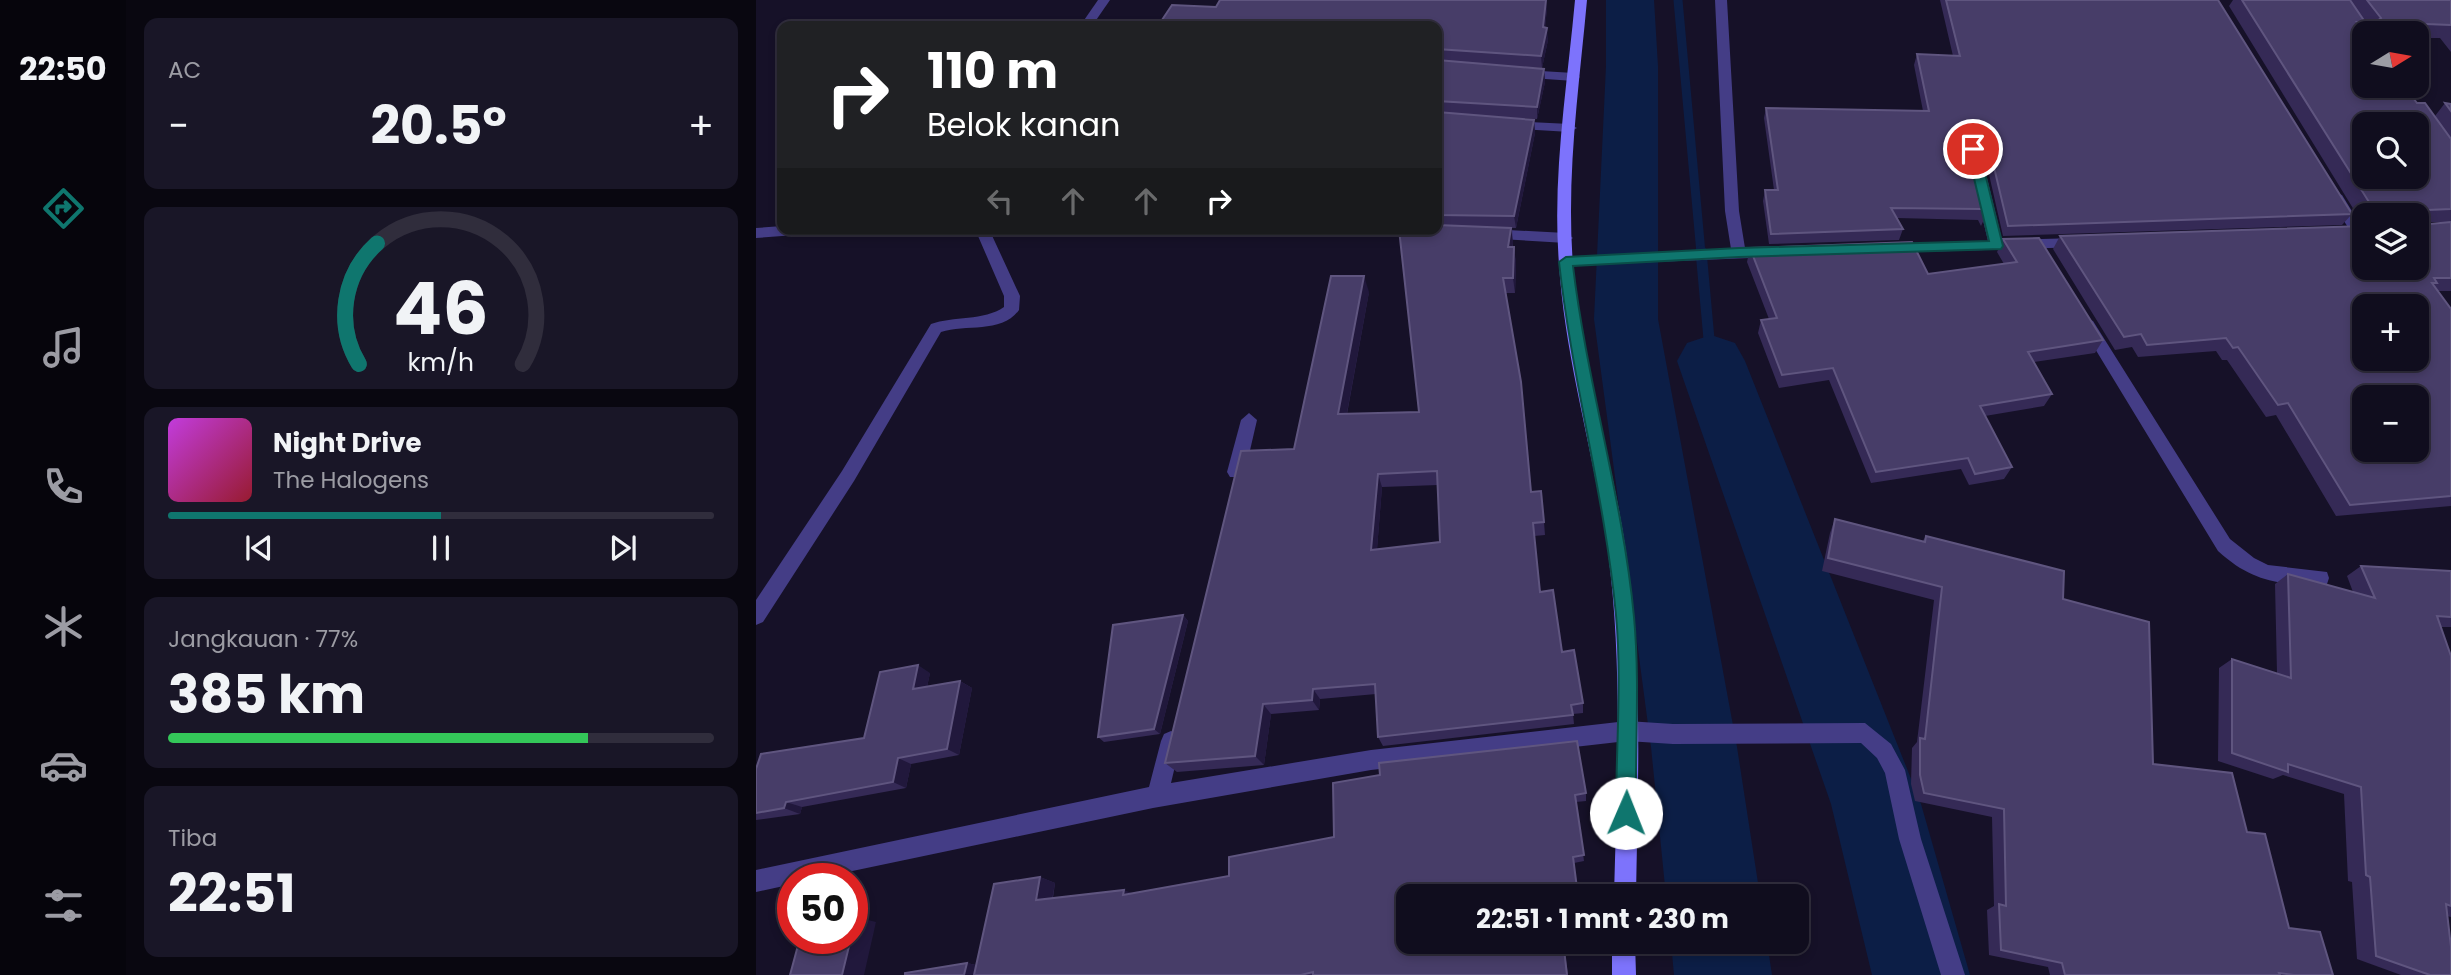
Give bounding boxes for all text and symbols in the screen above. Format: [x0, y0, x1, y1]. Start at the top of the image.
north arrow [2352, 21, 2429, 98]
map controls [2352, 21, 2429, 462]
text: 110 m [927, 37, 1058, 105]
text: 22:50 [19, 46, 107, 91]
icon: right [812, 49, 903, 140]
text: AC [168, 54, 201, 86]
text: 20.5° [370, 89, 507, 162]
text: − [168, 99, 189, 152]
text: + [688, 99, 714, 152]
text: Belok kanan [927, 102, 1121, 147]
button: search [2352, 112, 2429, 189]
pin [1943, 119, 2003, 179]
icon: arrive [1954, 130, 1992, 168]
icon: left [981, 182, 1019, 220]
icon: ahead [1054, 182, 1092, 220]
icon: ahead [1127, 182, 1165, 220]
icon: right [1200, 182, 1238, 220]
icon: directions [39, 184, 88, 233]
button: layers [2352, 203, 2429, 280]
text: 46 [393, 259, 489, 360]
button: + [2352, 294, 2429, 371]
icon: music [39, 323, 88, 372]
text: km/h [408, 345, 474, 380]
button: − [2352, 385, 2429, 462]
text: Night Drive [273, 425, 421, 461]
icon: phone [39, 462, 88, 511]
text: The Halogens [273, 464, 429, 496]
icon: previous [240, 529, 278, 567]
icon: pause [422, 529, 460, 567]
icon: next [604, 529, 642, 567]
icon: climate [39, 602, 88, 651]
text: Jangkauan · 77% [168, 623, 358, 655]
text: 385 km [168, 658, 365, 731]
icon: car [39, 741, 88, 790]
position arrow [1589, 776, 1663, 850]
text: Tiba [168, 822, 217, 854]
text: 22:51 [168, 857, 296, 930]
speed limit sign: 50 [777, 863, 868, 954]
icon: filters [39, 881, 88, 930]
text: 22:51 · 1 mnt · 230 m [1476, 901, 1729, 937]

